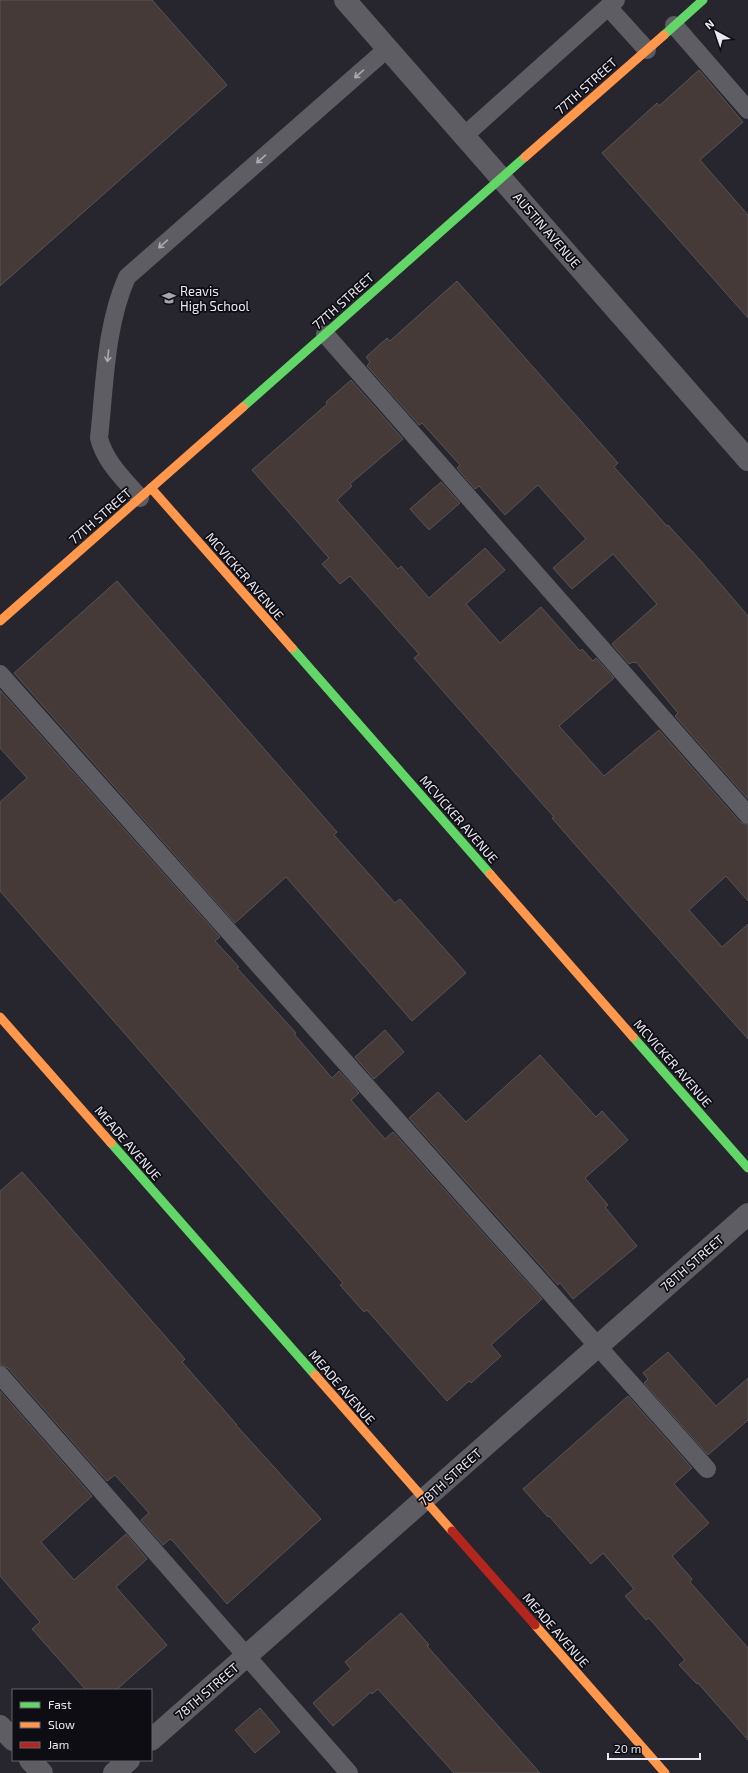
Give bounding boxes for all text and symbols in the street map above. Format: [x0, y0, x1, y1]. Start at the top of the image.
north arrow [696, 12, 736, 52]
text: N [702, 16, 717, 31]
street label: 77TH STREET [552, 54, 620, 118]
one-way arrow [354, 69, 364, 78]
one-way arrow [256, 154, 266, 164]
street label: AUSTIN AVENUE [510, 189, 584, 271]
one-way arrow [158, 240, 168, 249]
street label: 77TH STREET [309, 269, 377, 333]
place label: Reavis High School [180, 283, 250, 314]
school or university icon: Reavis High School [161, 290, 177, 306]
one-way arrow [104, 349, 112, 362]
street label: 77TH STREET [66, 484, 135, 547]
street label: MCVICKER AVENUE [203, 529, 287, 623]
street label: MCVICKER AVENUE [417, 772, 501, 866]
street label: MCVICKER AVENUE [631, 1016, 715, 1110]
street label: MEADE AVENUE [91, 1103, 165, 1183]
street label: 78TH STREET [657, 1231, 727, 1295]
street label: MEADE AVENUE [305, 1347, 379, 1427]
street label: 78TH STREET [415, 1444, 485, 1509]
street label: MEADE AVENUE [519, 1590, 593, 1670]
street label: 78TH STREET [172, 1659, 242, 1723]
legend [12, 1689, 152, 1761]
text: Fast [48, 1697, 72, 1711]
text: Slow [48, 1717, 75, 1731]
scale bar [608, 1735, 700, 1761]
text: Jam [48, 1737, 69, 1751]
text: 20 m [614, 1741, 641, 1755]

